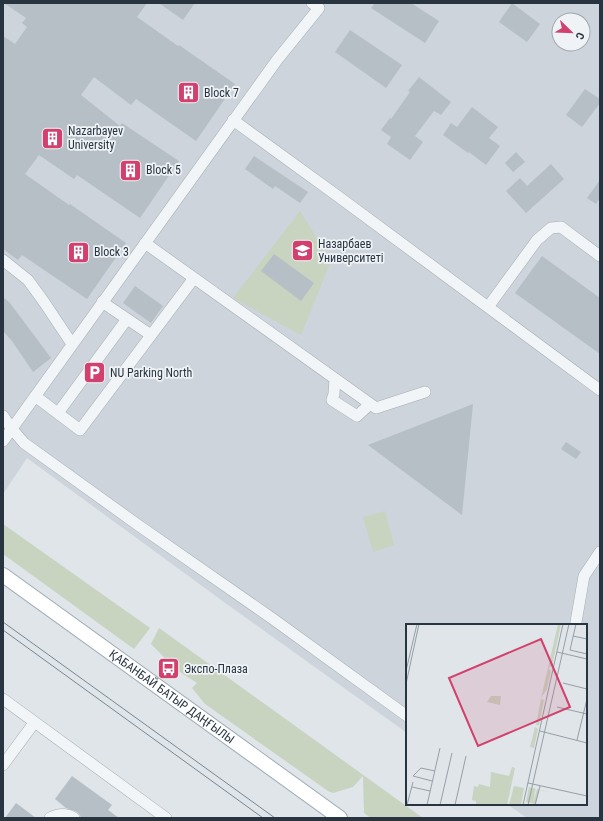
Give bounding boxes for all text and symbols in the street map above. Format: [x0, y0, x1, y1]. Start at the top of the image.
north arrow [551, 12, 591, 52]
text: С [573, 30, 587, 41]
building icon: Block 7 [175, 80, 201, 106]
place label: Block 7 [204, 86, 239, 100]
place label: Nazarbayev University [68, 124, 123, 152]
building icon: Nazarbayev University [40, 125, 66, 151]
building icon: Block 5 [118, 157, 144, 183]
place label: Block 5 [146, 163, 181, 177]
place label: Назарбаев Университеті [318, 237, 383, 265]
school or university icon: Назарбаев Университеті [289, 238, 315, 264]
building icon: Block 3 [65, 239, 91, 265]
place label: Block 3 [94, 245, 129, 259]
parking icon: NU Parking North [82, 360, 108, 386]
place label: NU Parking North [110, 366, 193, 380]
inset map [406, 624, 587, 805]
street label: ҚАБАНБАЙ БАТЫР ДАҢҒЫЛЫ [106, 647, 237, 746]
bus stop icon: Экспо-Плаза [156, 656, 182, 682]
place label: Экспо-Плаза [184, 662, 248, 676]

